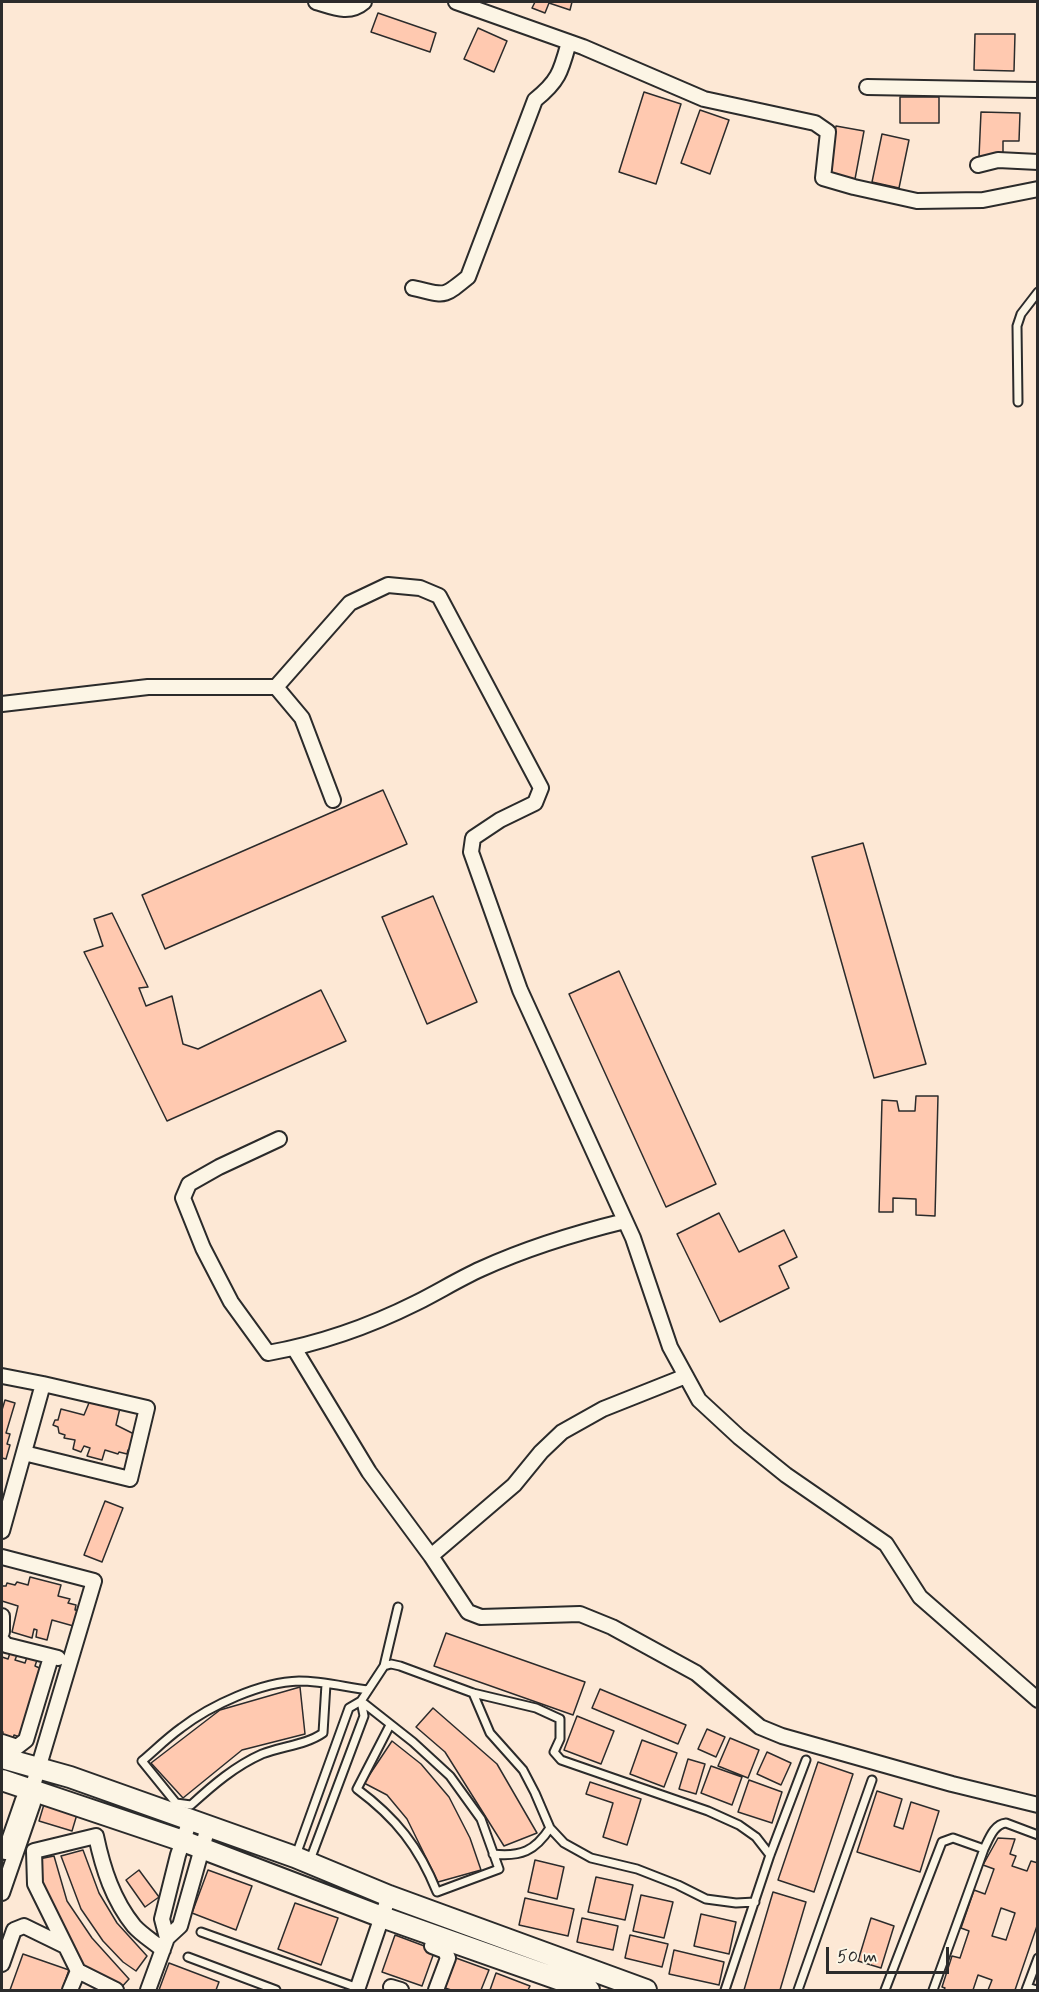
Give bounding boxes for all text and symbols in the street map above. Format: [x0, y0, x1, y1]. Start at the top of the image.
scale bar [829, 1935, 952, 1973]
text: 50 m [837, 1945, 877, 1969]

